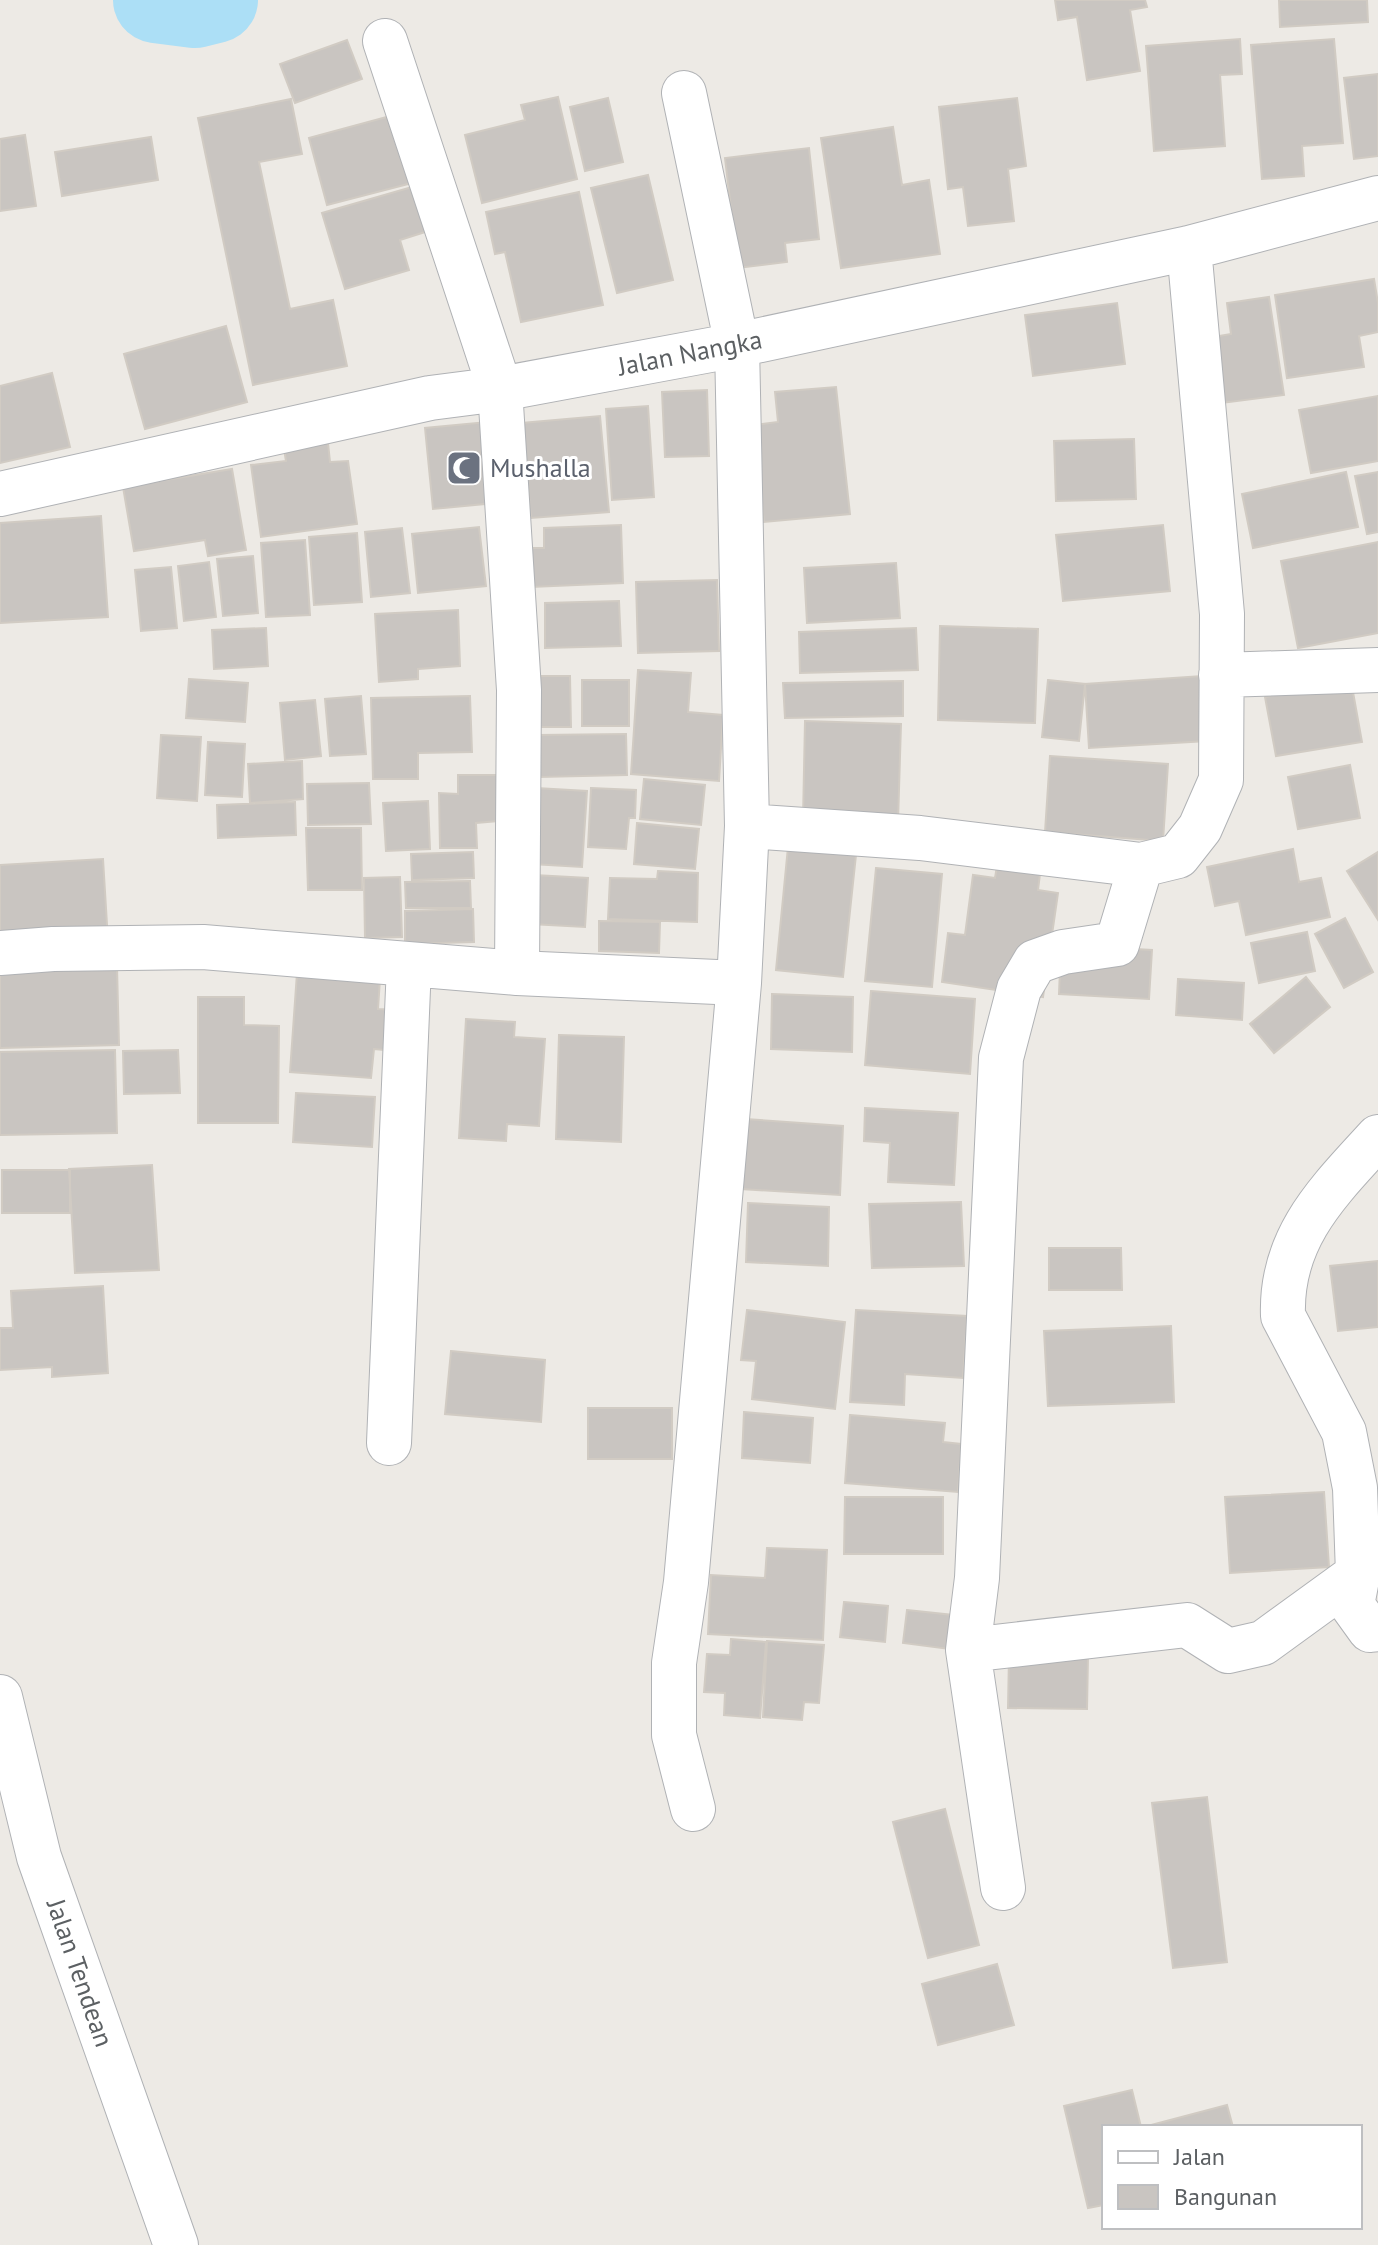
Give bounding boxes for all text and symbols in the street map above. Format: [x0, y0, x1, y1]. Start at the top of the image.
street label: Jalan Nangka [614, 322, 765, 383]
mosque icon: Mushalla [445, 449, 483, 487]
place label: Mushalla [490, 451, 591, 484]
street label: Jalan Tendean [39, 1894, 121, 2051]
legend [1102, 2125, 1362, 2229]
text: Jalan [1173, 2141, 1225, 2172]
text: Bangunan [1174, 2181, 1277, 2212]

